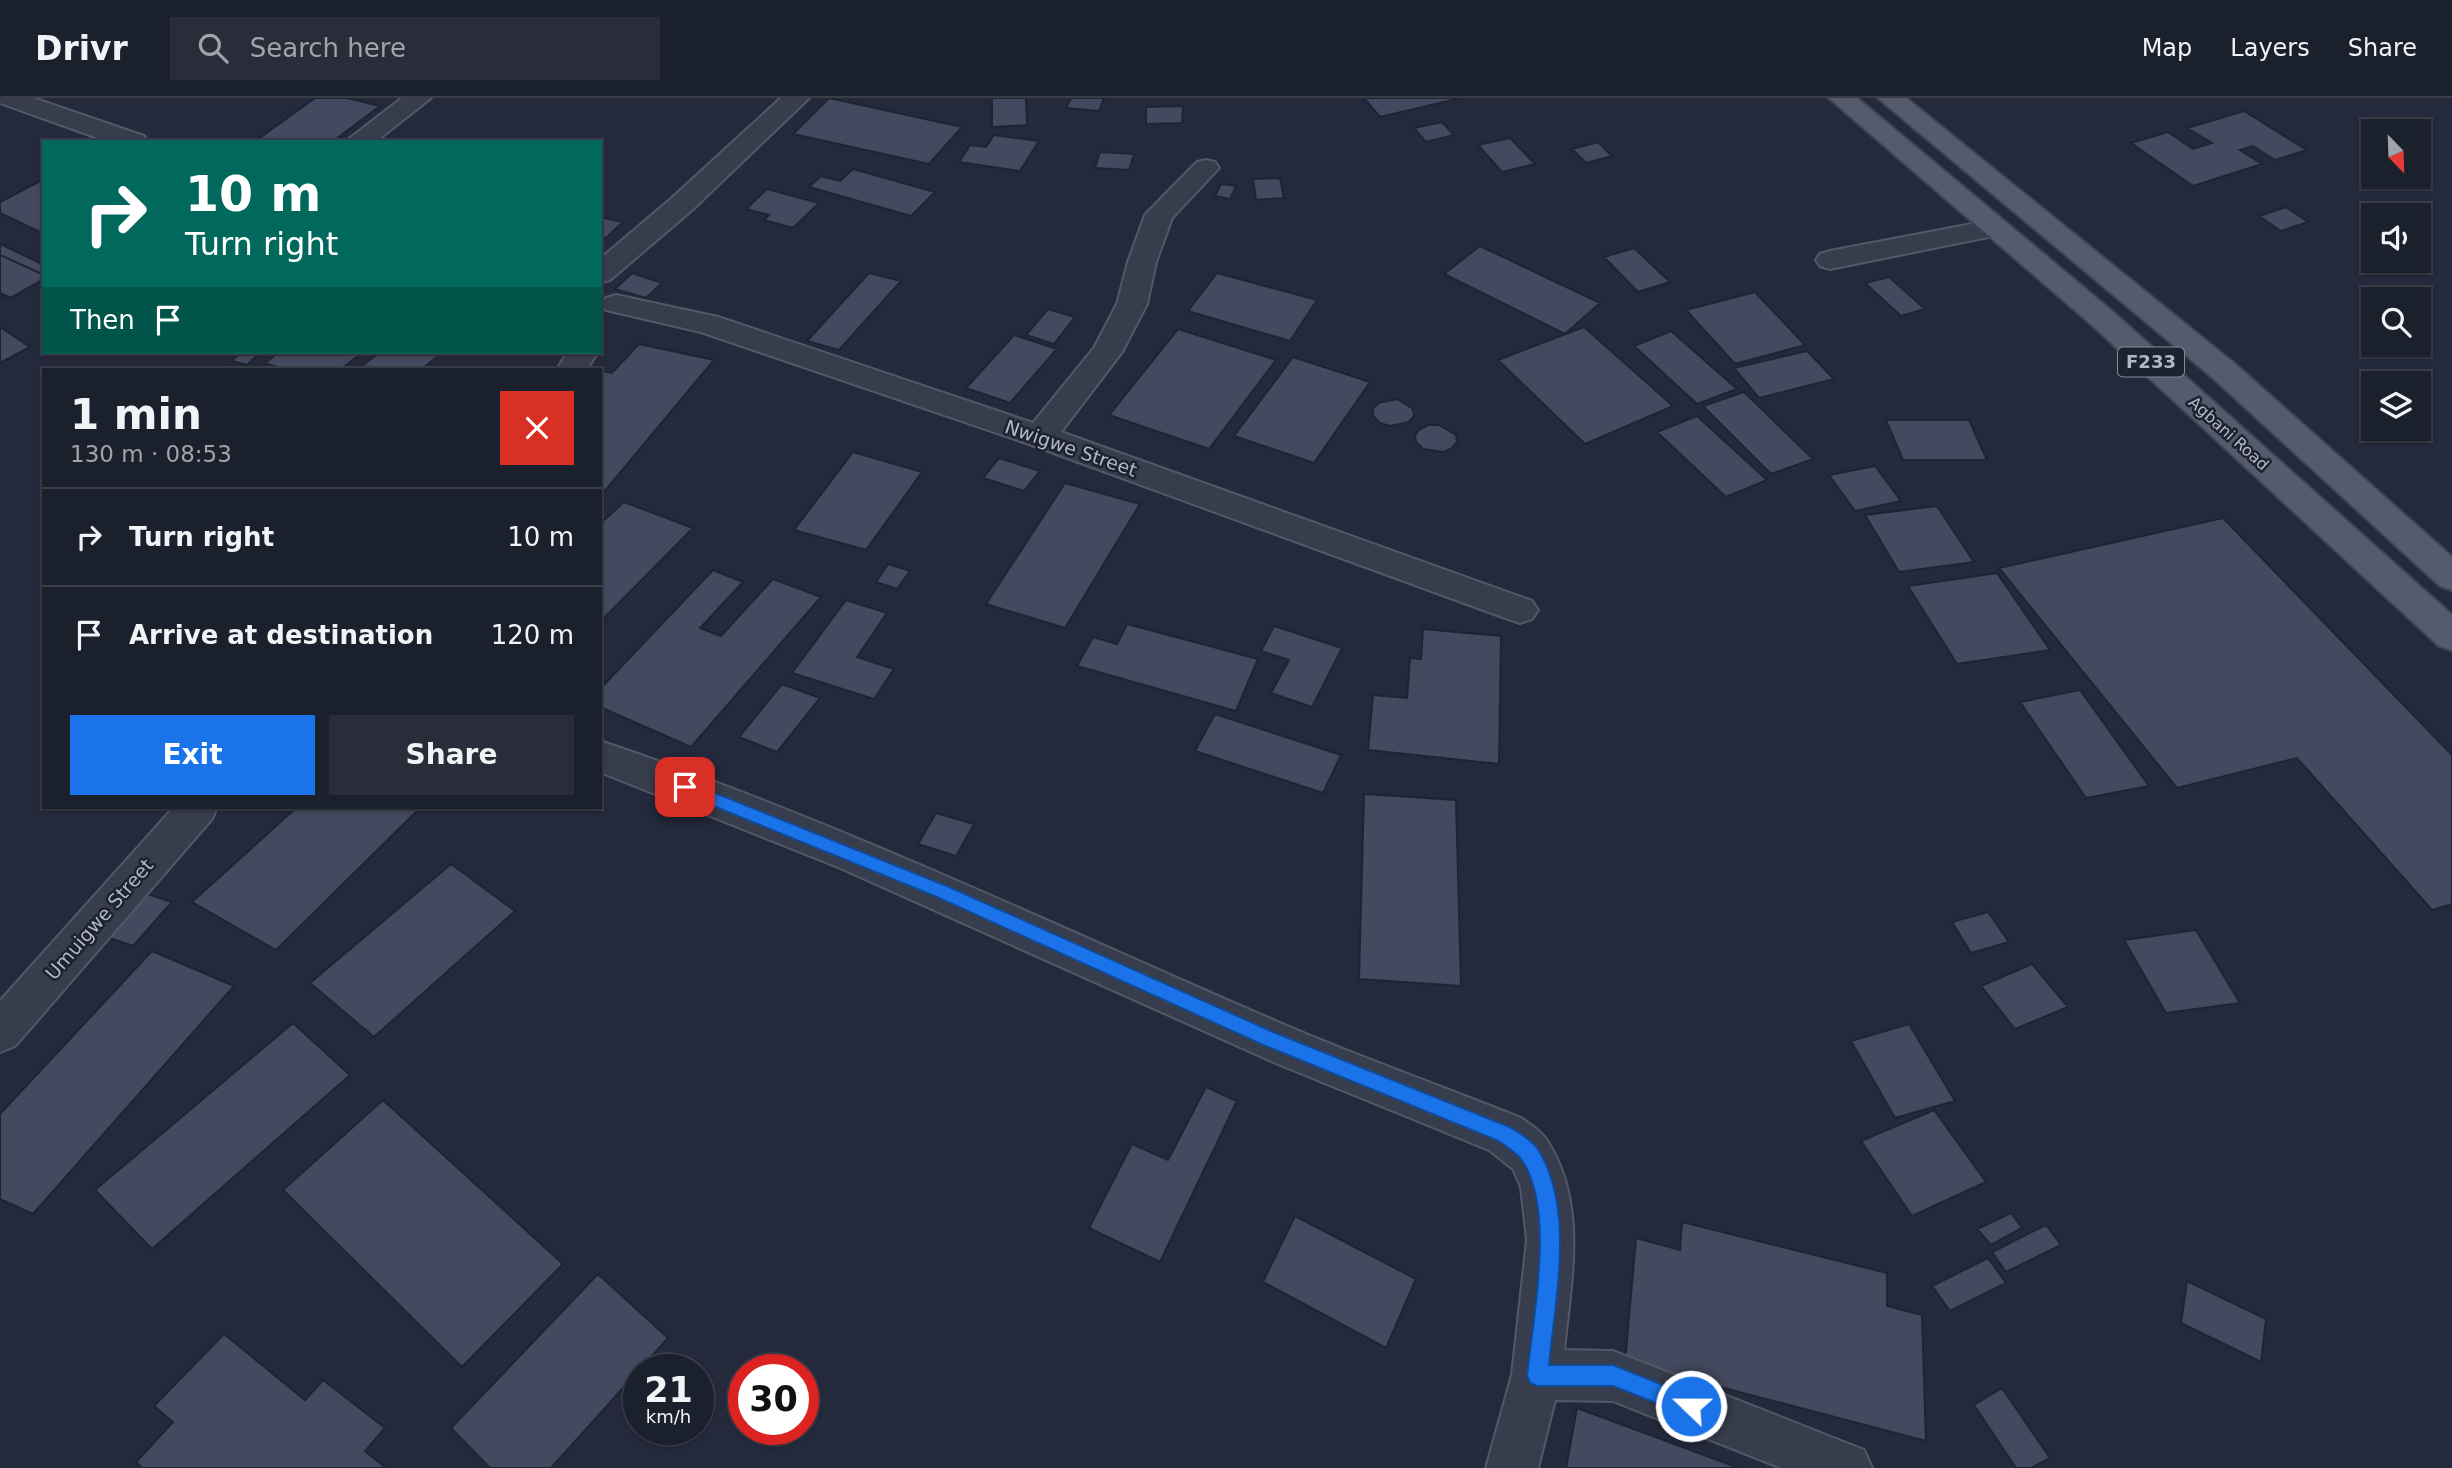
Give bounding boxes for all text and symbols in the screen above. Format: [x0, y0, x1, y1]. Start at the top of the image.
search box [170, 17, 660, 80]
text: Drivr [35, 29, 128, 68]
icon: search [194, 29, 232, 67]
text: Search here [250, 33, 406, 63]
text: Map [2142, 34, 2192, 62]
text: Layers [2230, 34, 2310, 62]
text: Share [2348, 34, 2417, 62]
north arrow [2361, 119, 2431, 189]
map controls [2361, 119, 2431, 441]
text: 10 m [185, 166, 321, 223]
icon: right [70, 168, 161, 259]
button: sound [2361, 203, 2431, 273]
text: Turn right [185, 225, 338, 263]
button: search [2361, 287, 2431, 357]
icon: arrive [149, 301, 187, 339]
text: Then [70, 305, 135, 335]
road number: F233 [2118, 348, 2184, 376]
button: layers [2361, 371, 2431, 441]
text: 1 min [70, 390, 202, 439]
button: close [500, 391, 574, 465]
street label: Agbani Road [2185, 393, 2273, 474]
street label: Nwigwe Street [1002, 415, 1140, 481]
text: 130 m · 08:53 [70, 441, 232, 467]
icon: right [70, 518, 108, 556]
text: Turn right [129, 522, 274, 552]
text: 10 m [507, 522, 574, 552]
icon: arrive [70, 616, 108, 654]
text: Arrive at destination [129, 620, 433, 650]
text: 120 m [491, 620, 574, 650]
button: Exit [70, 715, 315, 795]
button: Share [329, 715, 574, 795]
pin [655, 757, 715, 817]
icon: arrive [666, 768, 704, 806]
street label: Umuigwe Street [41, 854, 157, 984]
speed limit sign: 30 [728, 1354, 819, 1445]
position arrow [1654, 1369, 1728, 1443]
text: 21 [644, 1370, 693, 1410]
text: km/h [646, 1406, 691, 1427]

